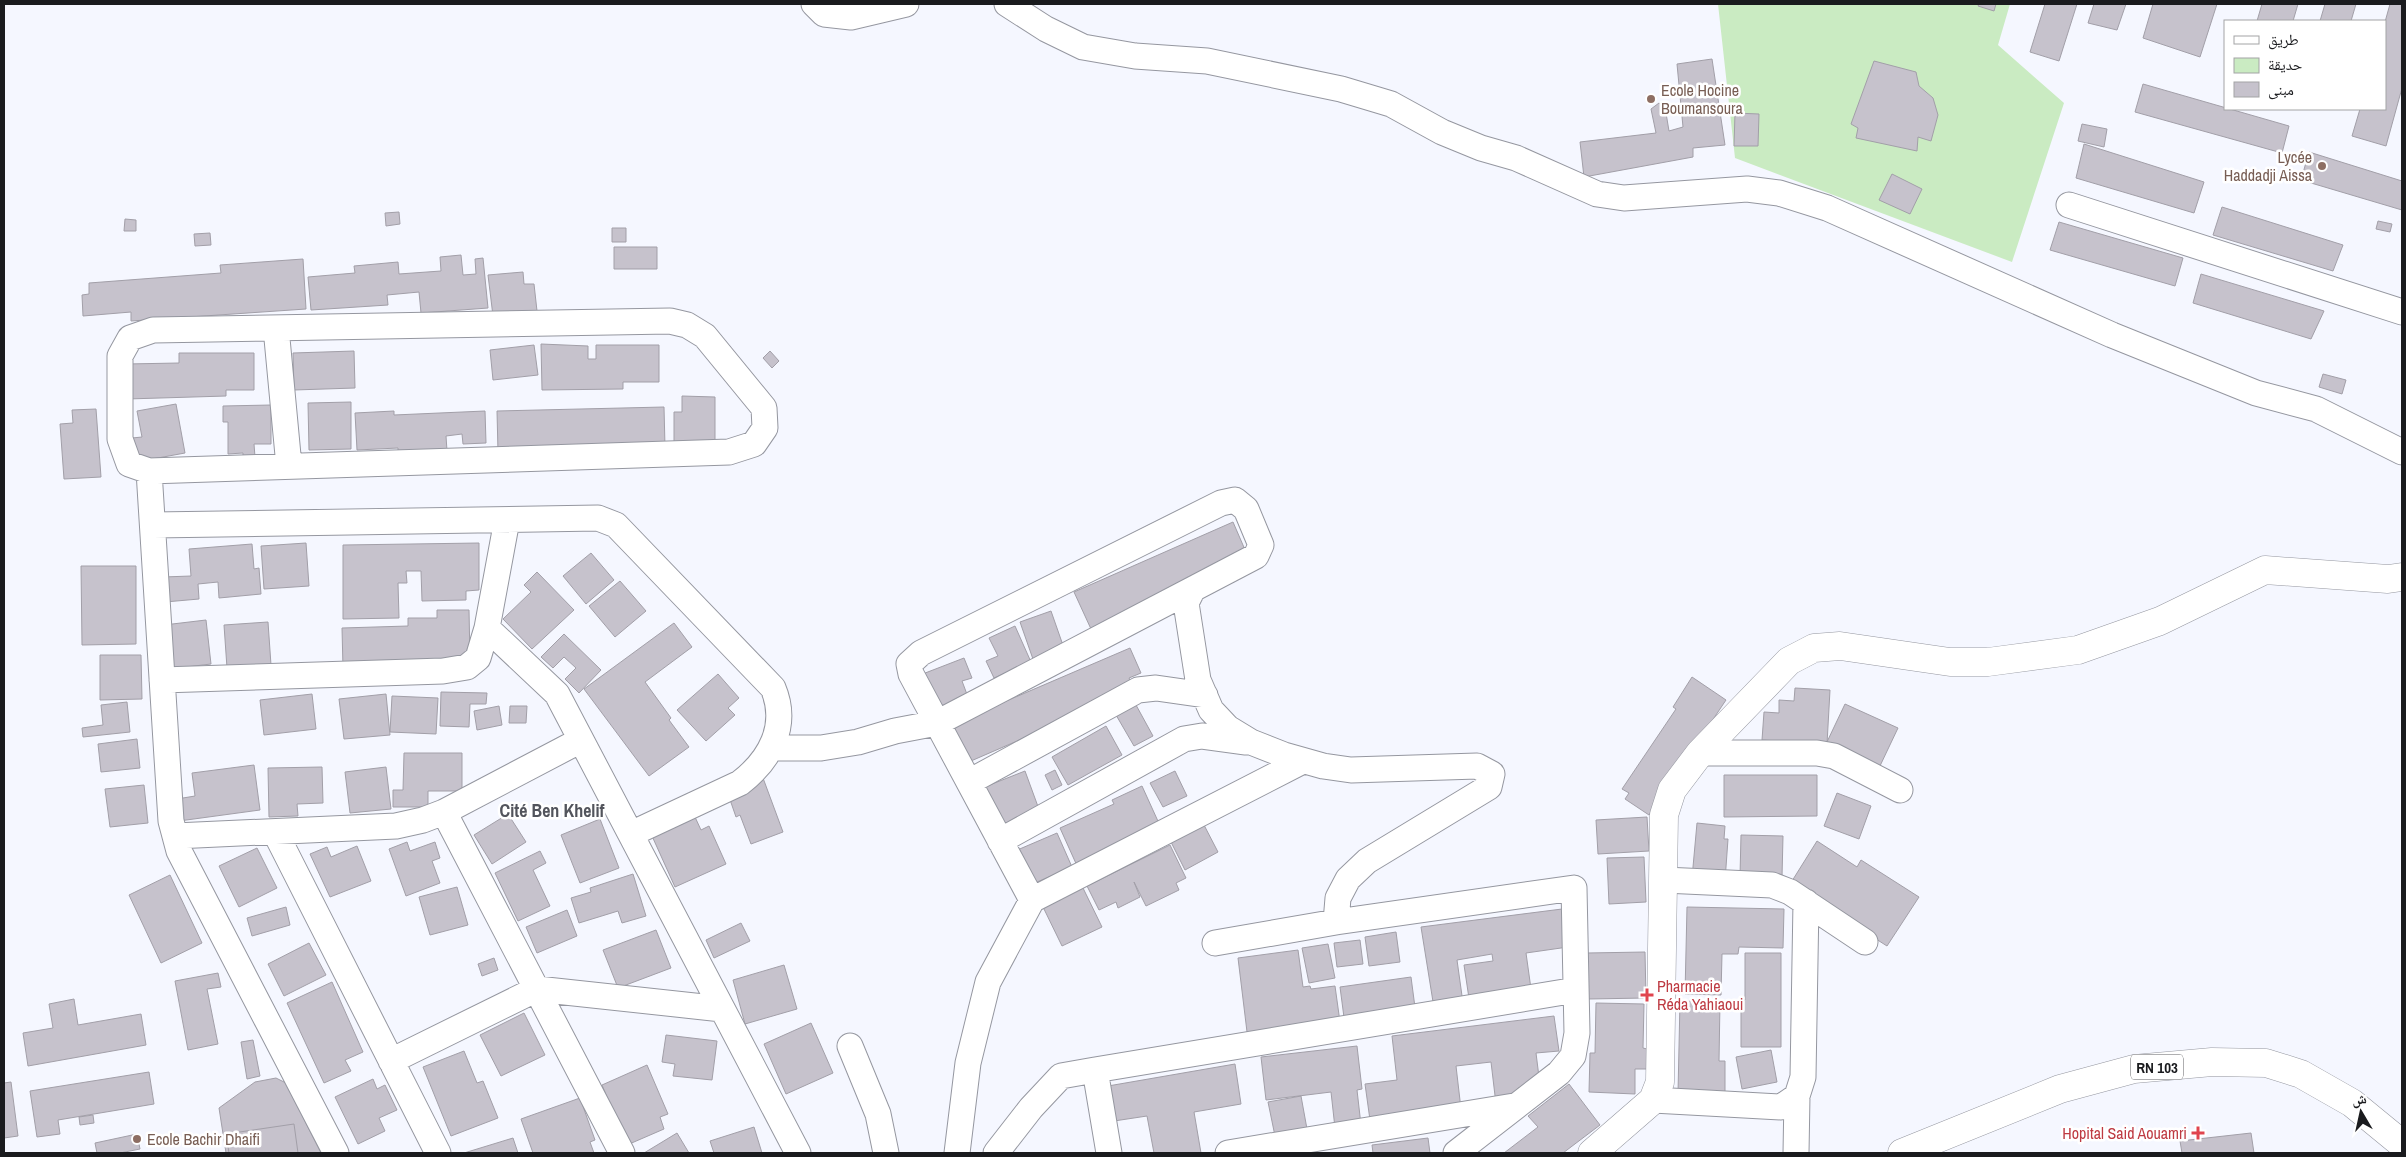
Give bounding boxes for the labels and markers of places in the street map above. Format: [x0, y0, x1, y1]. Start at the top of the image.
place label: Ecole Hocine Boumansoura [1661, 79, 1743, 119]
marker: Ecole Hocine Boumansoura [1645, 93, 1657, 105]
place label: Lycée Haddadji Aissa [2224, 146, 2313, 186]
marker: Lycée Haddadji Aissa [2316, 160, 2328, 172]
place label: Pharmacie Réda Yahiaoui [1657, 975, 1743, 1015]
marker: Pharmacie Réda Yahiaoui [1641, 989, 1653, 1001]
place label: Hopital Said Aouamri [2062, 1122, 2187, 1144]
marker: Hopital Said Aouamri [2191, 1126, 2205, 1140]
place label: Ecole Bachir Dhaifi [147, 1128, 260, 1150]
marker: Ecole Bachir Dhaifi [131, 1133, 143, 1145]

